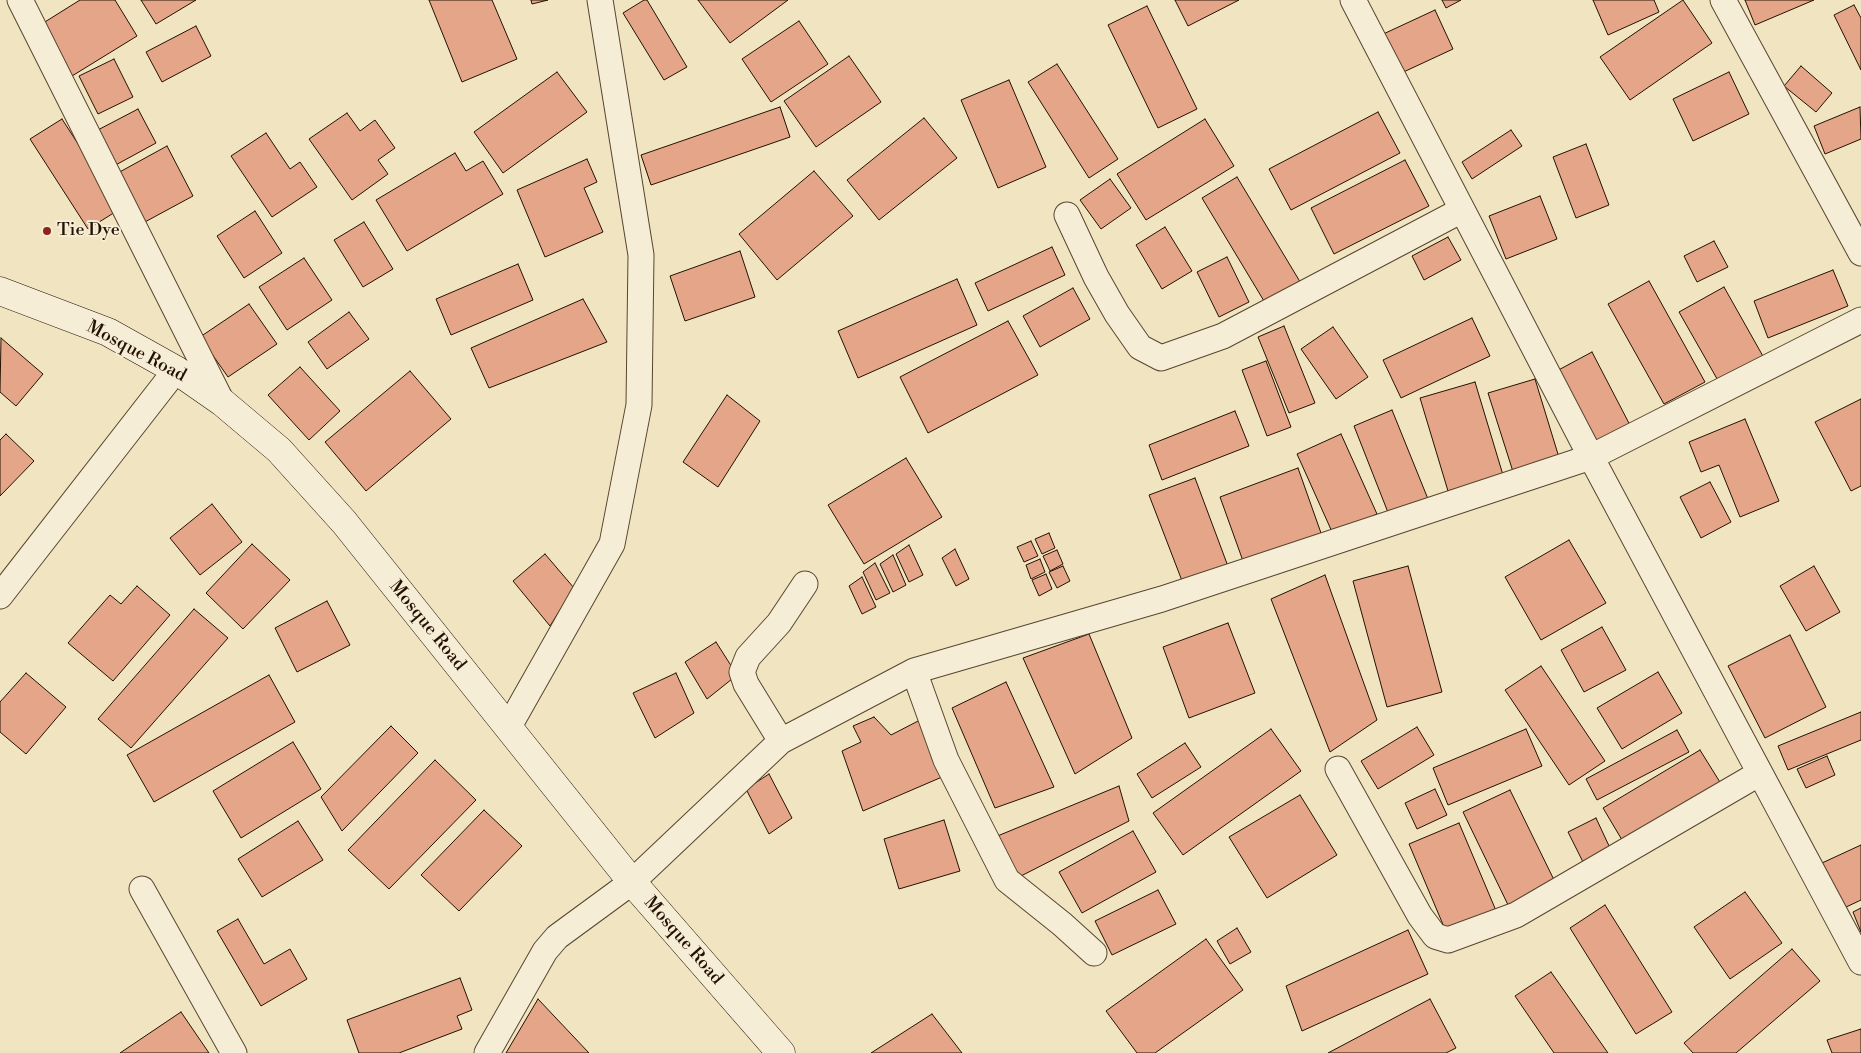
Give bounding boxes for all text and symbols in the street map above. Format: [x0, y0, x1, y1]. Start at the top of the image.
place label: Tie Dye [57, 220, 120, 242]
marker: Tie Dye [41, 225, 53, 237]
street label: Mosque Road [82, 317, 190, 387]
street label: Mosque Road [384, 577, 470, 675]
street label: Mosque Road [639, 892, 727, 990]

